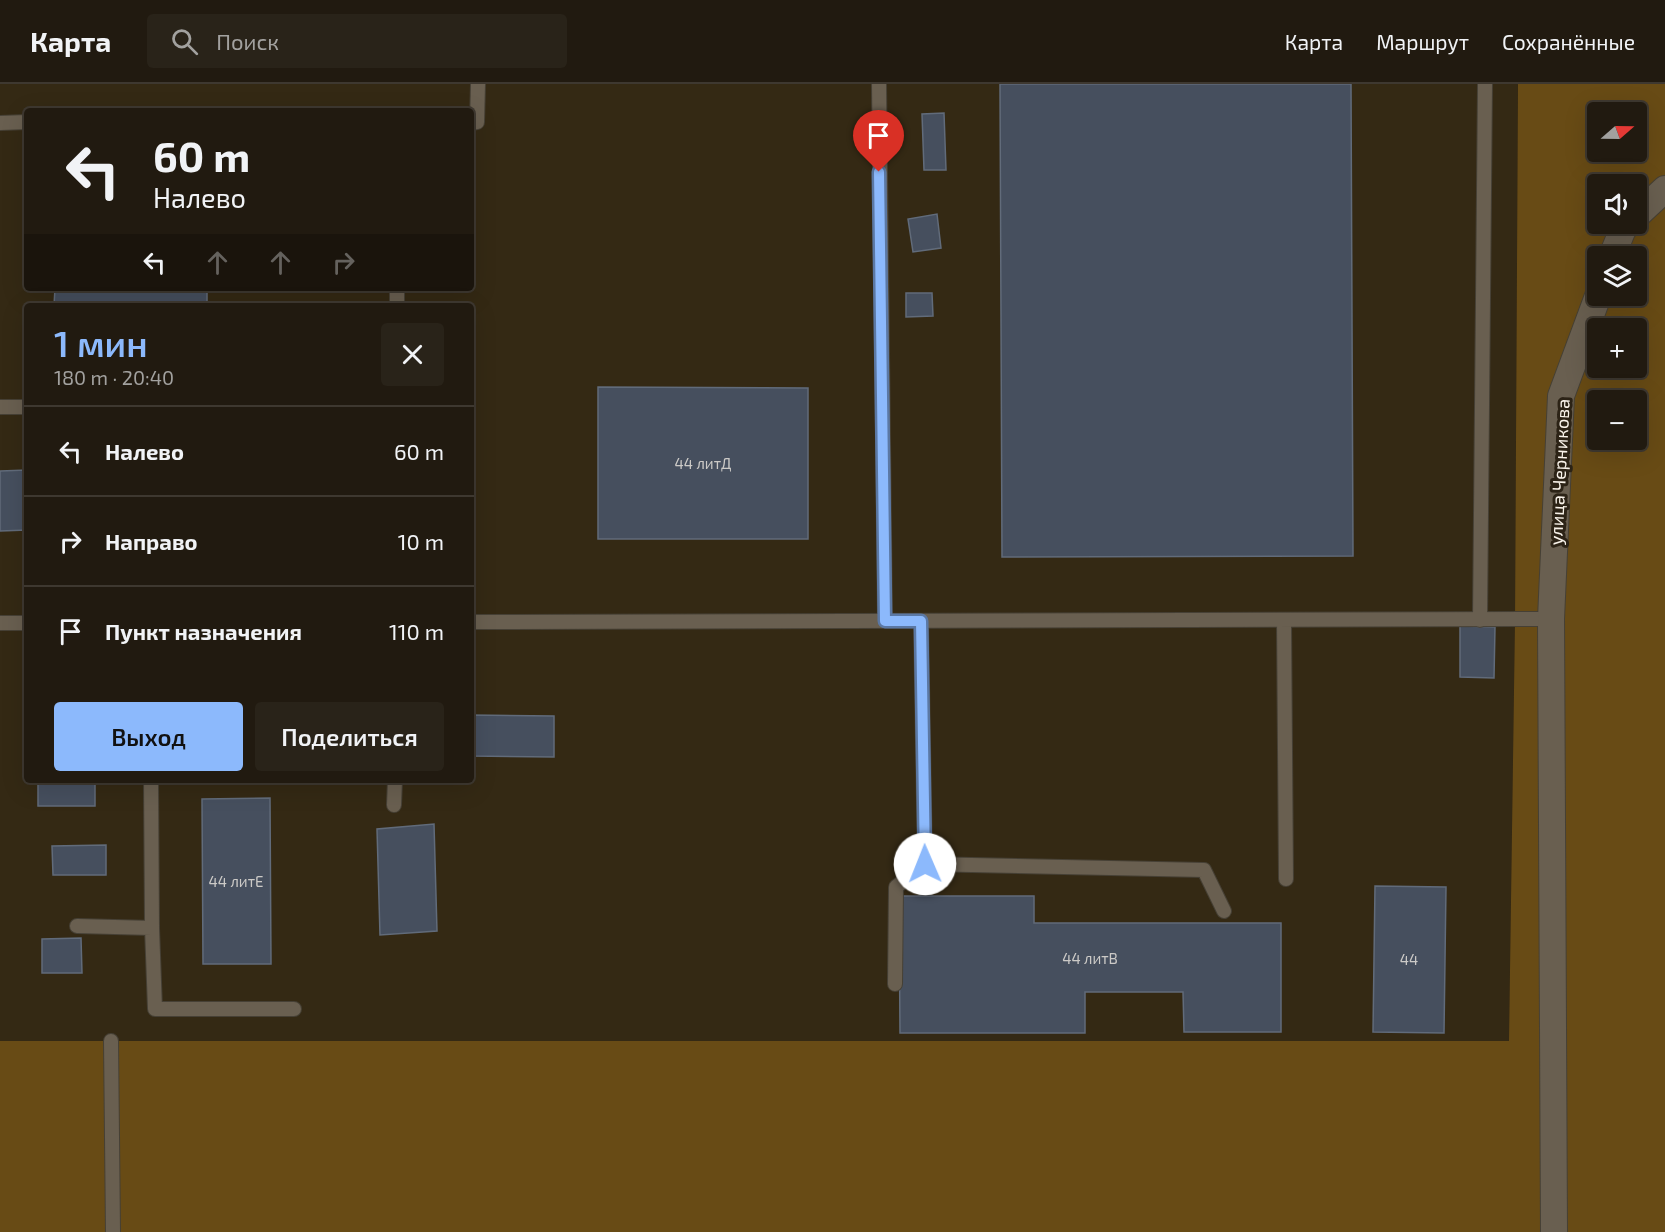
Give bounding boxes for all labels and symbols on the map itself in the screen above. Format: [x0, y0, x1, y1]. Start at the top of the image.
north arrow [1587, 102, 1647, 162]
pin [853, 110, 904, 172]
street label: улица Черникова [1544, 398, 1574, 546]
house number: 44 литД [675, 454, 731, 472]
position arrow [893, 832, 957, 896]
house number: 44 литЕ [209, 872, 263, 890]
house number: 44 литВ [1062, 949, 1118, 967]
house number: 44 [1400, 950, 1418, 968]

